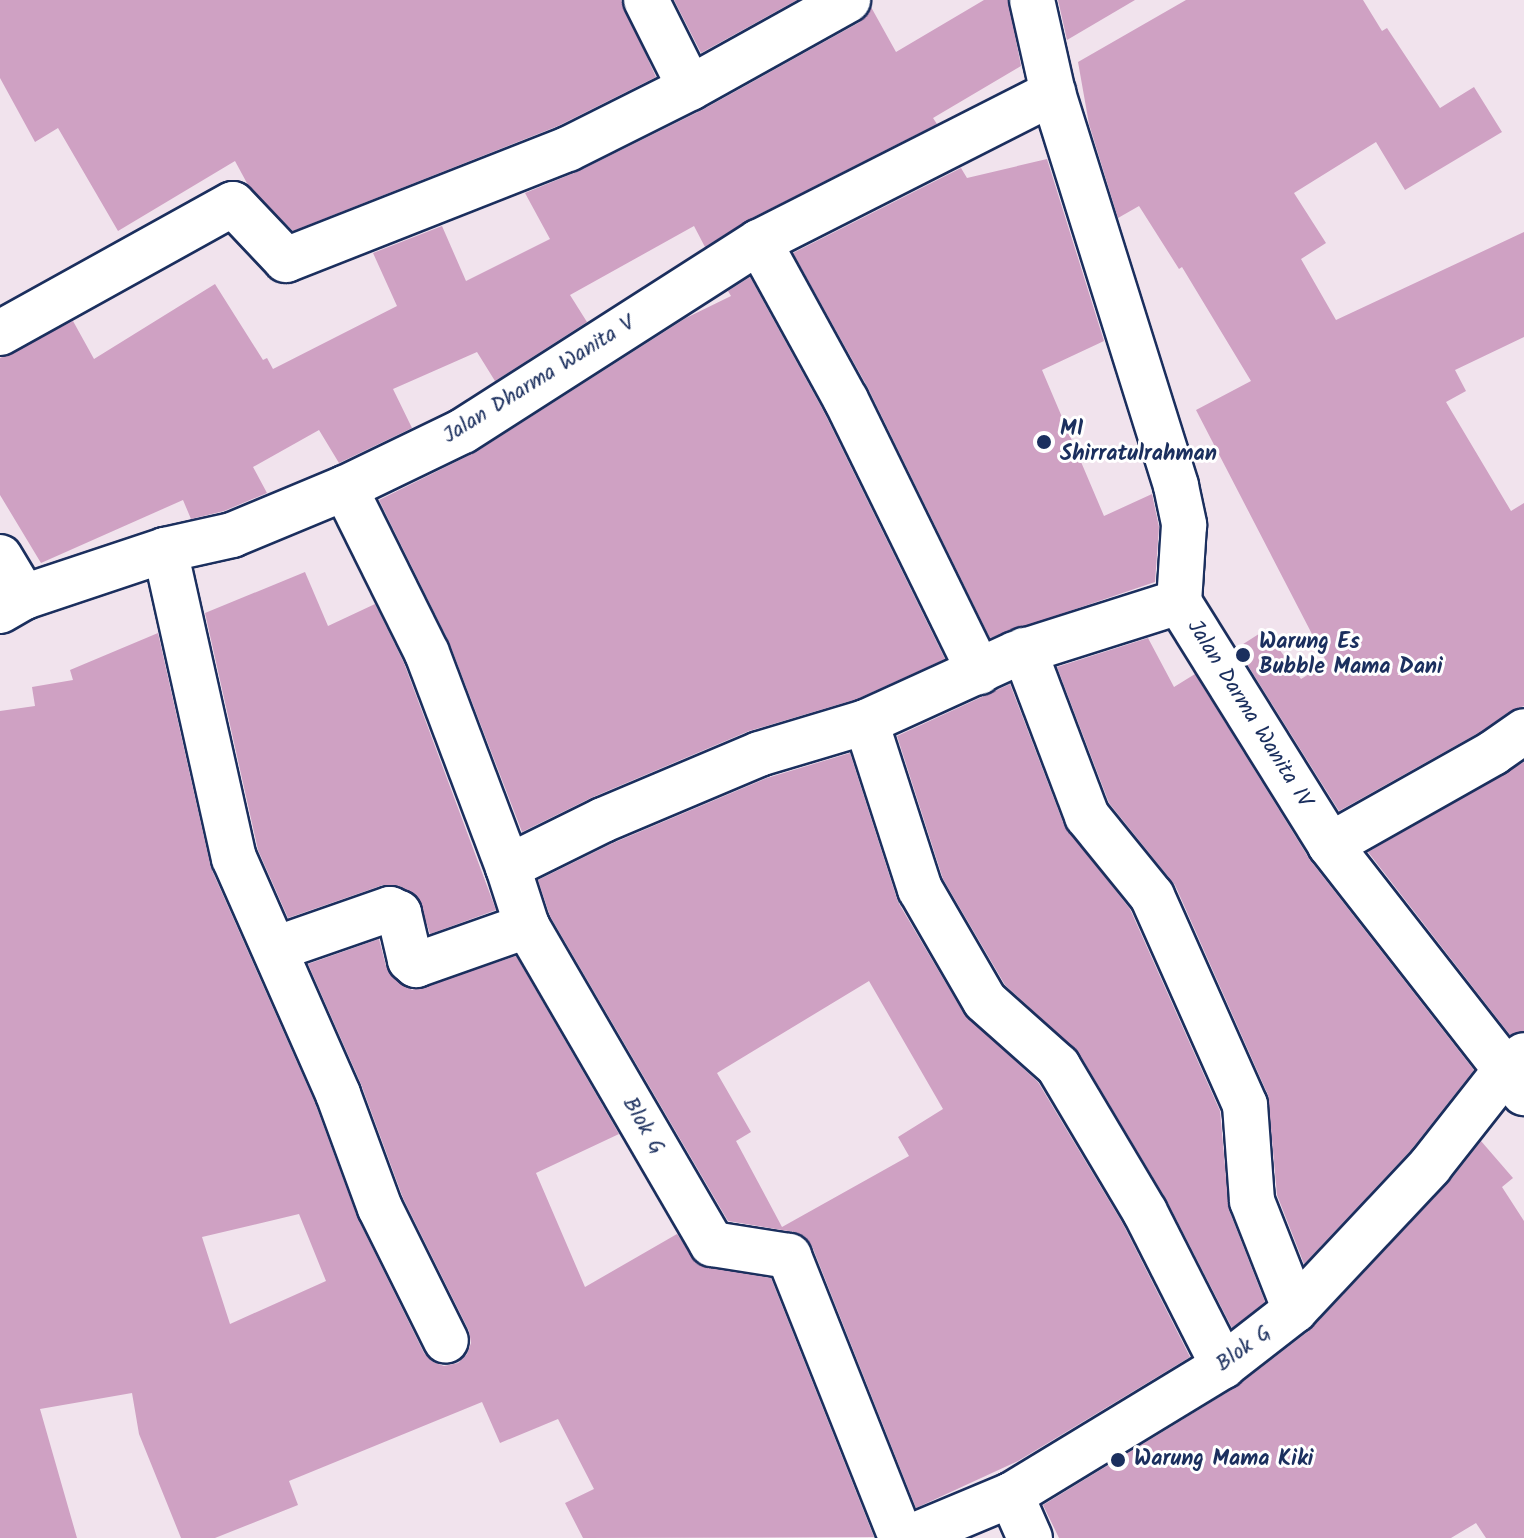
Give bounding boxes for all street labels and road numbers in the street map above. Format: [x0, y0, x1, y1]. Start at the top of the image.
street label: Jalan Dharma Wanita V [438, 310, 640, 450]
street label: Jalan Darma Wanita IV [1181, 615, 1317, 813]
street label: Blok G [616, 1093, 670, 1159]
street label: Blok G [1211, 1320, 1277, 1378]

